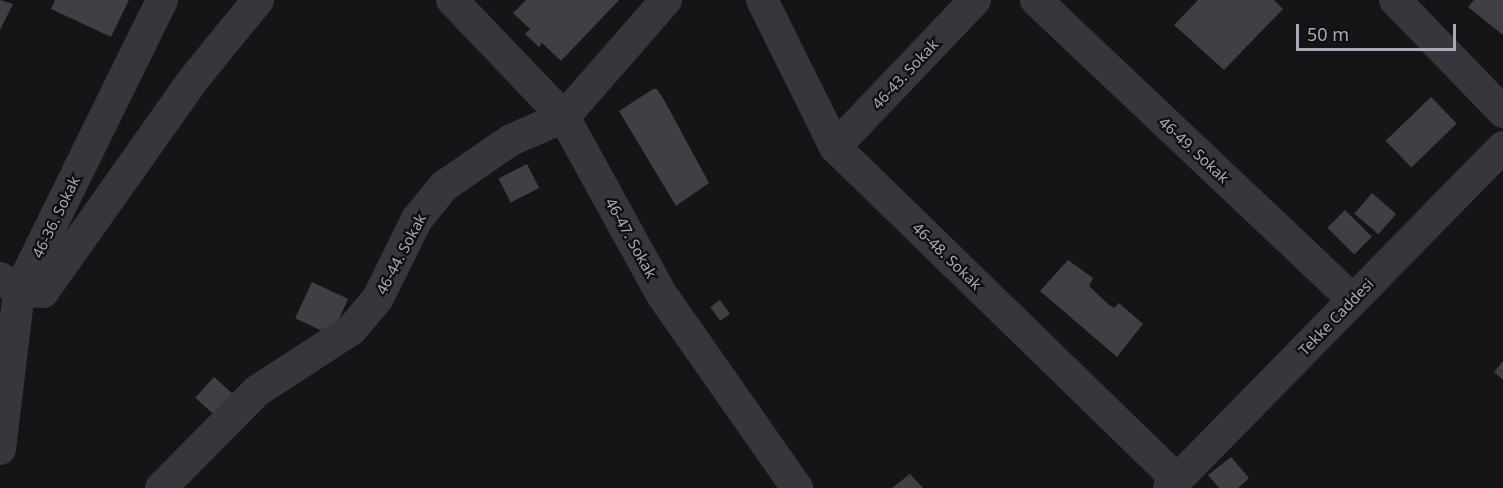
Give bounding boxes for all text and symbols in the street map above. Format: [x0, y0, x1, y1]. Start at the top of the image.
scale bar [1299, 12, 1460, 50]
text: 50 m [1307, 22, 1349, 46]
street label: 46-43. Sokak [868, 35, 942, 113]
street label: 46-49. Sokak [1155, 113, 1233, 187]
street label: 46-36. Sokak [28, 173, 84, 261]
street label: 46-47. Sokak [602, 195, 660, 281]
street label: 46-44. Sokak [372, 211, 430, 297]
street label: 46-48. Sokak [909, 219, 985, 293]
street label: Tekke Caddesi [1295, 275, 1377, 359]

